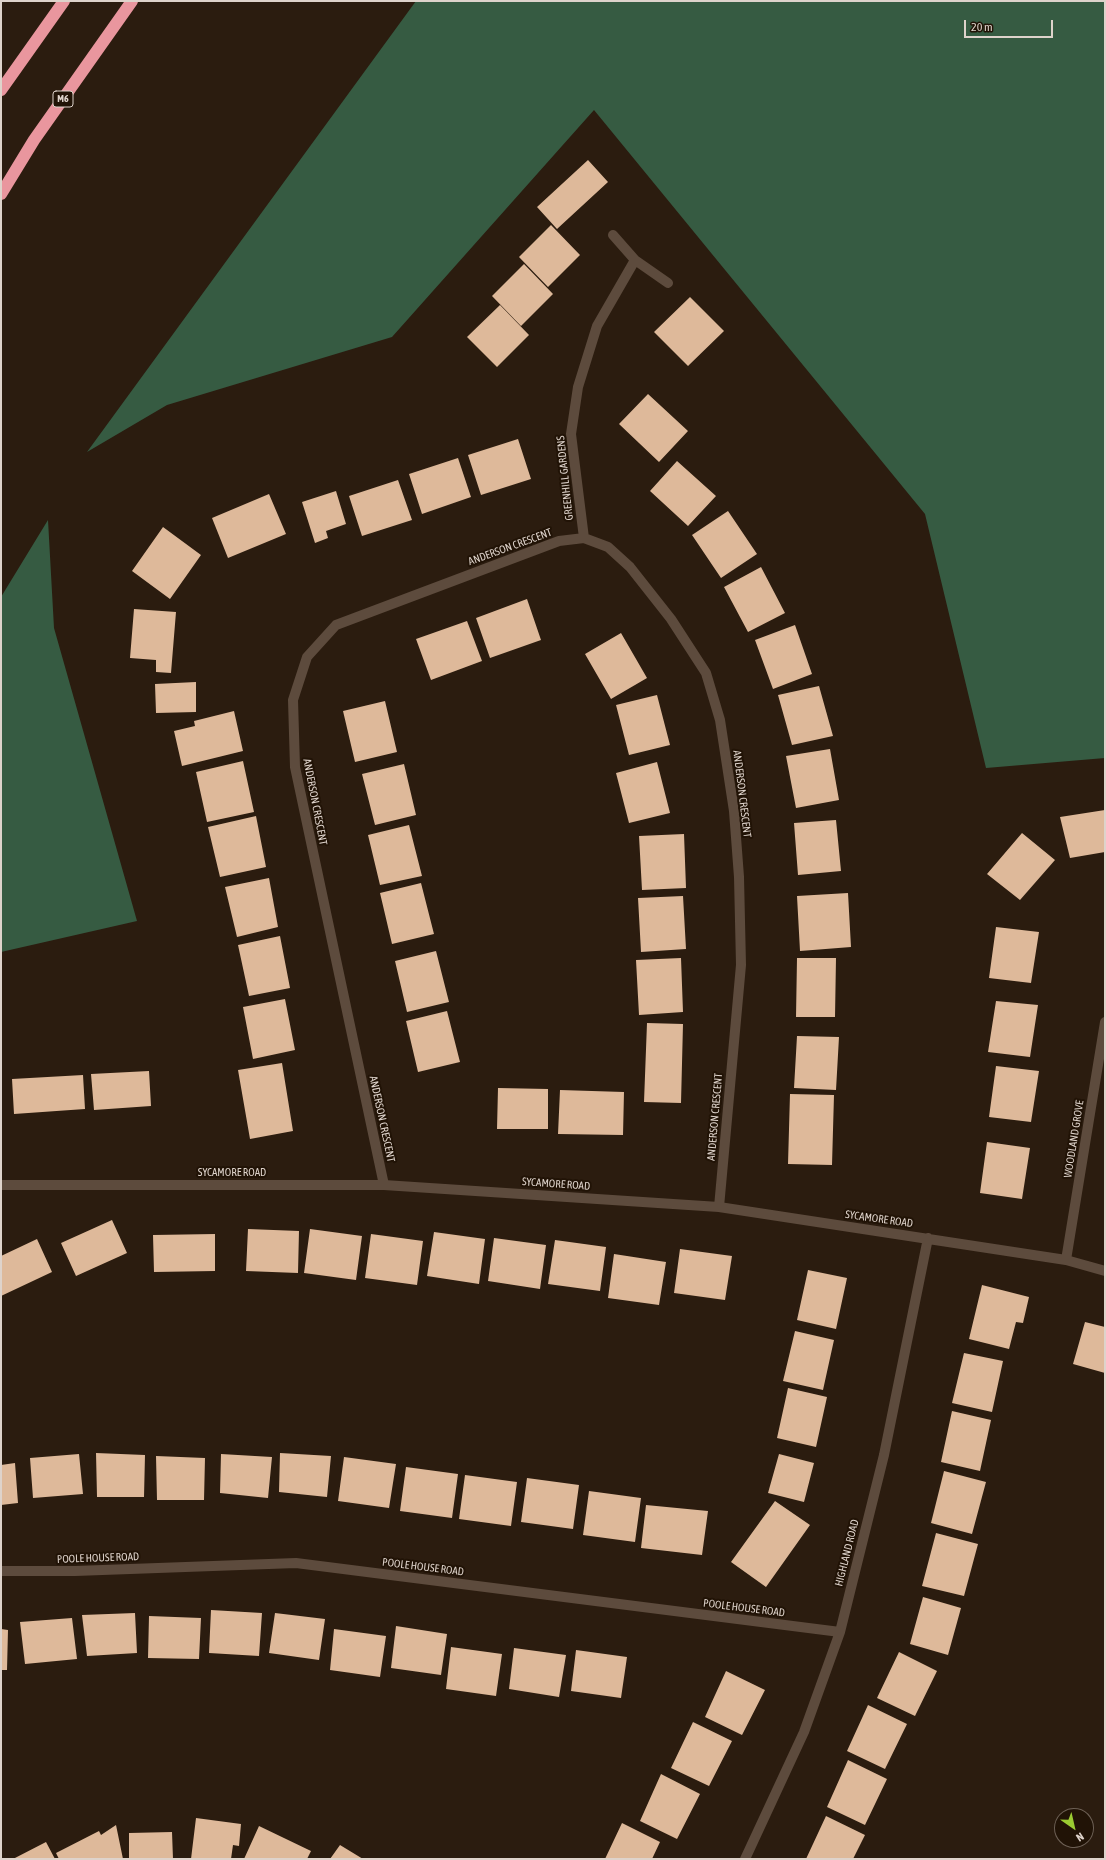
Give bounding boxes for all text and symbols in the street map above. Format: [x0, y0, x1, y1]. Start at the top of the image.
scale bar [966, 12, 1055, 38]
text: 20 m [971, 20, 993, 34]
road number: M6 [53, 91, 73, 107]
street label: GREENHILL GARDENS [554, 435, 576, 521]
street label: ANDERSON CRESCENT [466, 526, 554, 568]
street label: ANDERSON CRESCENT [730, 750, 754, 838]
street label: ANDERSON CRESCENT [300, 758, 330, 846]
street label: ANDERSON CRESCENT [705, 1073, 725, 1161]
street label: ANDERSON CRESCENT [366, 1075, 398, 1163]
street label: WOODLAND GROVE [1061, 1099, 1087, 1179]
street label: SYCAMORE ROAD [198, 1166, 266, 1180]
street label: SYCAMORE ROAD [521, 1175, 591, 1193]
street label: SYCAMORE ROAD [844, 1208, 914, 1230]
street label: HIGHLAND ROAD [832, 1518, 862, 1588]
street label: POOLE HOUSE ROAD [57, 1550, 139, 1566]
street label: POOLE HOUSE ROAD [381, 1555, 465, 1579]
street label: POOLE HOUSE ROAD [702, 1596, 786, 1620]
north arrow [1054, 1808, 1094, 1848]
text: N [1074, 1830, 1086, 1844]

